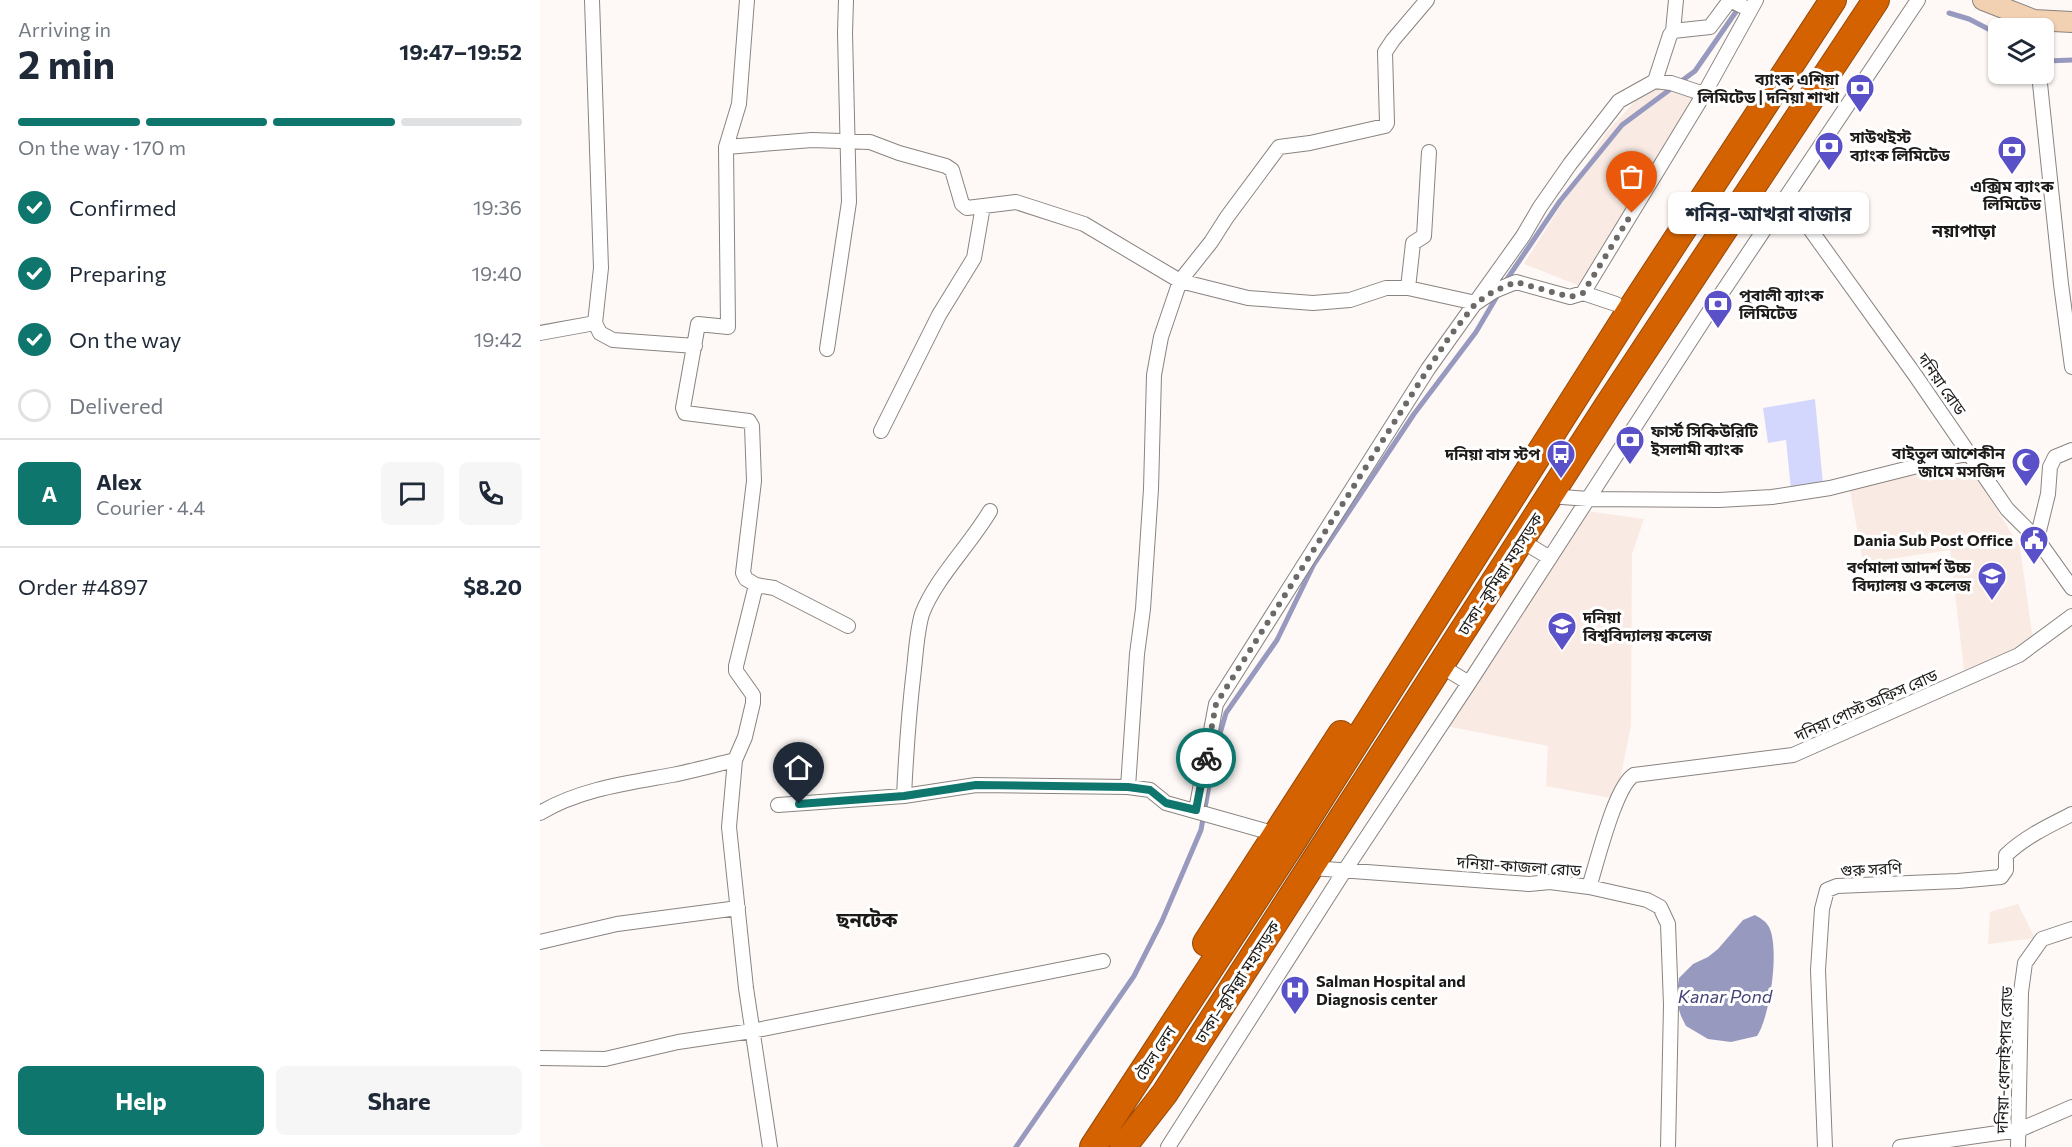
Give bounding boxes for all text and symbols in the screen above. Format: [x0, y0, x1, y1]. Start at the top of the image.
text: Arriving in [18, 17, 111, 41]
map controls [1988, 18, 2054, 84]
button: layers [1988, 18, 2054, 84]
text: 19:47–19:52 [399, 38, 522, 65]
text: 2 min [18, 39, 115, 87]
place label: ব্যাংক এশিয়া লিমিটেড | দনিয়া শাখা [1697, 69, 1839, 106]
bank icon: ব্যাংক এশিয়া লিমিটেড | দনিয়া শাখা [1844, 72, 1876, 114]
place label: সাউথইস্ট ব্যাংক লিমিটেড [1849, 127, 1950, 164]
bank icon: সাউথইস্ট ব্যাংক লিমিটেড [1813, 130, 1845, 172]
bank icon: এক্সিম ব্যাংক লিমিটেড [1996, 134, 2028, 176]
text: On the way · 170 m [18, 135, 186, 159]
pin [1606, 151, 1657, 213]
icon: bag [1615, 160, 1648, 193]
place label: এক্সিম ব্যাংক লিমিটেড [1970, 176, 2055, 213]
icon: check [18, 191, 51, 224]
callout: শনির-আখরা বাজার [1668, 192, 1869, 234]
text: Confirmed [69, 194, 176, 221]
text: 19:36 [473, 195, 522, 219]
text: শনির-আখরা বাজার [1685, 201, 1852, 225]
district label: নয়াপাড়া [1931, 219, 1997, 241]
icon: check [18, 257, 51, 290]
text: Preparing [69, 260, 166, 287]
text: 19:40 [472, 261, 522, 285]
place label: পুবালী ব্যাংক লিমিটেড [1738, 285, 1825, 322]
bank icon: পুবালী ব্যাংক লিমিটেড [1702, 288, 1734, 330]
icon: check [18, 323, 51, 356]
text: On the way [69, 326, 181, 353]
text: 19:42 [474, 327, 522, 351]
street label: দনিয়া রোড [1914, 348, 1971, 419]
text: Delivered [69, 392, 163, 419]
place label: ফার্স্ট সিকিউরিটি ইসলামী ব্যাংক [1650, 421, 1759, 458]
bank icon: ফার্স্ট সিকিউরিটি ইসলামী ব্যাংক [1614, 424, 1646, 466]
bus stop icon: দনিয়া বাস স্টপ [1545, 438, 1577, 480]
place label: বাইতুল আশেকীন জামে মসজিদ [1891, 443, 2006, 480]
place label: দনিয়া বাস স্টপ [1444, 444, 1540, 463]
mosque icon: বাইতুল আশেকীন জামে মসজিদ [2010, 446, 2042, 488]
button: chat [381, 462, 444, 525]
button: phone [459, 462, 522, 525]
text: Alex [96, 468, 142, 495]
text: A [42, 480, 57, 507]
text: Courier · 4.4 [96, 495, 205, 519]
street label: ঢাকা–কুমিল্লা মহাসড়ক [1453, 508, 1547, 640]
public building icon: Dania Sub Post Office [2018, 524, 2050, 566]
place label: Dania Sub Post Office [1853, 530, 2013, 549]
place label: বর্ণমালা আদর্শ উচ্চ বিদ্যালয় ও কলেজ [1846, 557, 1972, 594]
school or university icon: বর্ণমালা আদর্শ উচ্চ বিদ্যালয় ও কলেজ [1976, 560, 2008, 602]
text: Order #4897 [18, 573, 148, 600]
text: $8.20 [463, 573, 522, 600]
place label: দনিয়া বিশ্ববিদ্যালয় কলেজ [1582, 607, 1712, 644]
school or university icon: দনিয়া বিশ্ববিদ্যালয় কলেজ [1546, 610, 1578, 652]
street label: দনিয়া পোস্ট অফিস রোড [1791, 664, 1941, 745]
courier [1176, 728, 1236, 788]
pin [773, 742, 824, 804]
icon: bike [1190, 742, 1223, 775]
icon: home [782, 751, 815, 784]
street label: দনিয়া-কাজলা রোড [1455, 852, 1582, 879]
street label: গুরু সরণি [1840, 857, 1903, 880]
district label: ছনটেক [836, 907, 898, 931]
street label: ঢাকা–কুমিল্লা মহাসড়ক [1190, 916, 1284, 1048]
place label: Salman Hospital and Diagnosis center [1316, 971, 1466, 1008]
hospital icon: Salman Hospital and Diagnosis center [1279, 974, 1311, 1016]
water label: Kanar Pond [1678, 985, 1773, 1007]
street label: দনিয়া-ধোলাইপার রোড [1991, 986, 2016, 1135]
street label: টোল লেন [1130, 1022, 1179, 1083]
button: Help [18, 1066, 264, 1135]
button: Share [276, 1066, 522, 1135]

